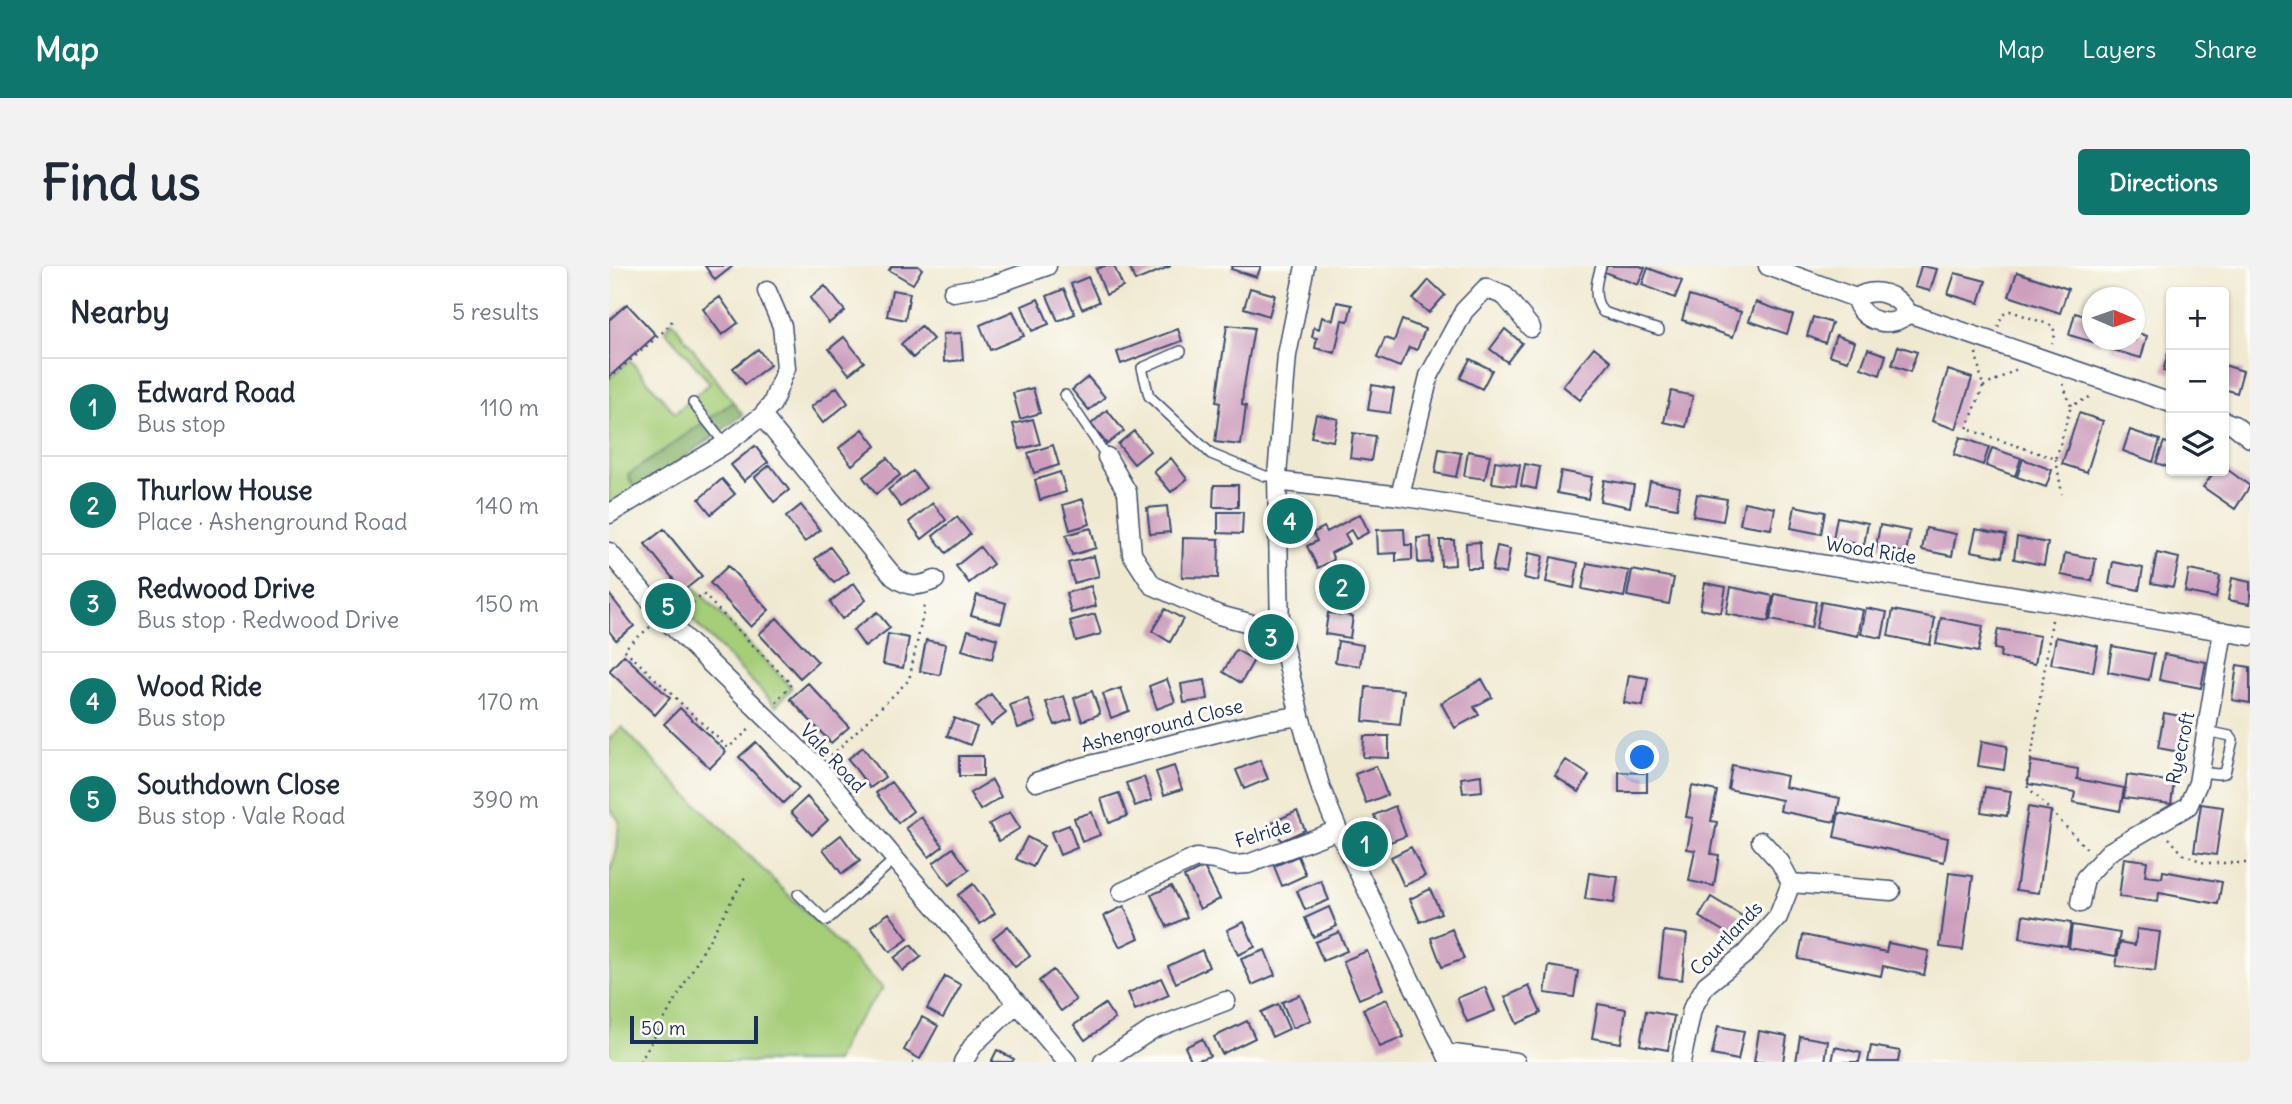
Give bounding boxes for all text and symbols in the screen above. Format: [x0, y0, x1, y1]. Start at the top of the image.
text: Map [35, 28, 99, 70]
text: Map [1998, 34, 2044, 64]
text: Layers [2082, 34, 2156, 64]
text: Share [2194, 34, 2257, 64]
button: Directions [2078, 149, 2250, 215]
text: Find us [42, 152, 200, 213]
north arrow [2082, 287, 2145, 350]
map controls [2166, 287, 2229, 476]
button: + [2166, 287, 2229, 350]
text: Nearby [70, 293, 170, 331]
text: 5 results [452, 297, 539, 326]
button: − [2166, 350, 2229, 413]
text: Edward Road [137, 376, 295, 409]
text: 1 [88, 393, 98, 422]
text: 110 m [480, 393, 539, 422]
text: Bus stop [137, 409, 226, 438]
button: layers [2166, 413, 2229, 476]
text: Thurlow House [137, 474, 313, 507]
text: 2 [87, 491, 99, 520]
text: 140 m [476, 491, 539, 520]
pin: 4 [1267, 495, 1313, 547]
text: Place · Ashenground Road [137, 507, 408, 536]
street label: Wood Ride [1824, 531, 1918, 569]
pin: 2 [1319, 561, 1365, 613]
text: Redwood Drive [137, 572, 315, 605]
pin: 5 [645, 580, 691, 632]
text: 3 [86, 589, 100, 618]
text: 150 m [476, 589, 539, 618]
text: Bus stop · Redwood Drive [137, 605, 399, 634]
pin: 3 [1248, 611, 1294, 663]
text: Wood Ride [137, 670, 262, 703]
text: 4 [86, 687, 100, 716]
text: 170 m [478, 687, 539, 716]
street label: Ashenground Close [1079, 693, 1245, 757]
text: Bus stop [137, 703, 226, 732]
street label: Ryecroft [2161, 710, 2199, 786]
street label: Vale Road [795, 719, 871, 797]
your location [1625, 740, 1659, 774]
text: Southdown Close [137, 768, 340, 801]
text: 5 [86, 785, 100, 814]
text: 390 m [472, 785, 539, 814]
text: Bus stop · Vale Road [137, 801, 345, 830]
street label: Felride [1232, 813, 1294, 853]
pin: 1 [1342, 818, 1388, 870]
street label: Courtlands [1685, 896, 1767, 980]
scale bar [630, 1013, 758, 1045]
text: 50 m [641, 1016, 686, 1040]

